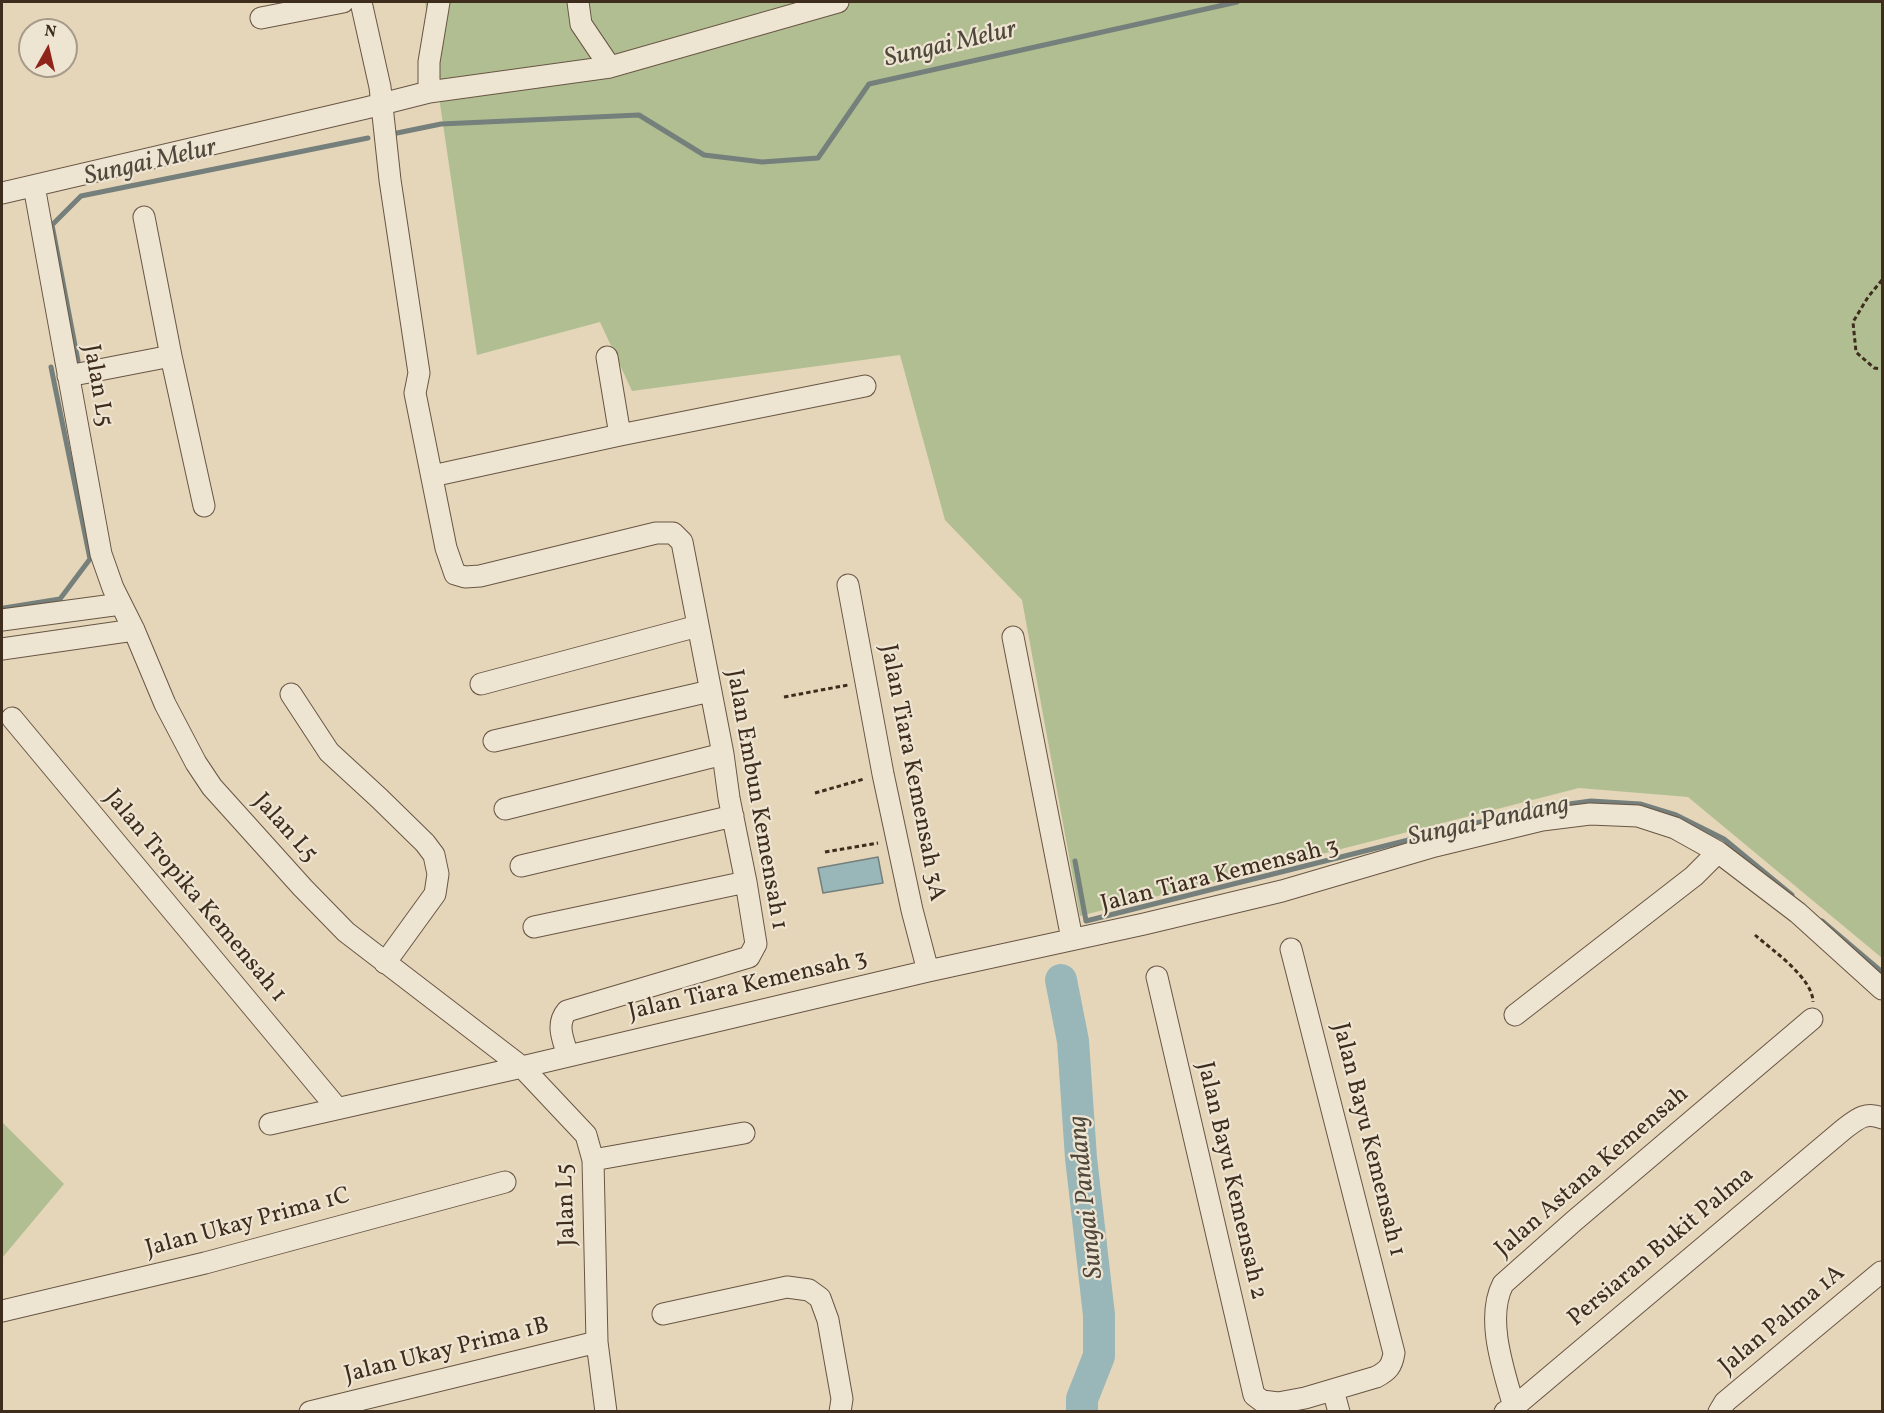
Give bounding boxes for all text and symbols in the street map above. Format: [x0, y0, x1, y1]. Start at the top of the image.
water label: Sungai Melur [882, 16, 1020, 76]
north arrow [18, 18, 78, 78]
text: N [43, 20, 58, 44]
water label: Sungai Melur [82, 134, 220, 194]
street label: Jalan L5 [75, 343, 117, 429]
street label: Jalan Tiara Kemensah 3A [872, 642, 950, 904]
street label: Jalan Embun Kemensah 1 [718, 668, 792, 932]
street label: Jalan Tropika Kemensah 1 [96, 785, 292, 1009]
street label: Jalan L5 [246, 788, 322, 870]
water label: Sungai Pandang [1406, 791, 1572, 855]
street label: Jalan Tiara Kemensah 3 [1098, 833, 1342, 921]
street label: Jalan Tiara Kemensah 3 [626, 946, 870, 1028]
street label: Jalan Bayu Kemensah 1 [1324, 1020, 1410, 1260]
street label: Jalan Bayu Kemensah 2 [1189, 1059, 1271, 1303]
street label: Jalan Astana Kemensah [1490, 1081, 1696, 1265]
water label: Sungai Pandang [1064, 1114, 1112, 1280]
street label: Persiaran Bukit Palma [1563, 1162, 1761, 1334]
street label: Jalan L5 [552, 1163, 584, 1247]
street label: Jalan Ukay Prima 1C [143, 1183, 353, 1265]
street label: Jalan Palma 1A [1714, 1260, 1852, 1382]
street label: Jalan Ukay Prima 1B [342, 1313, 552, 1391]

